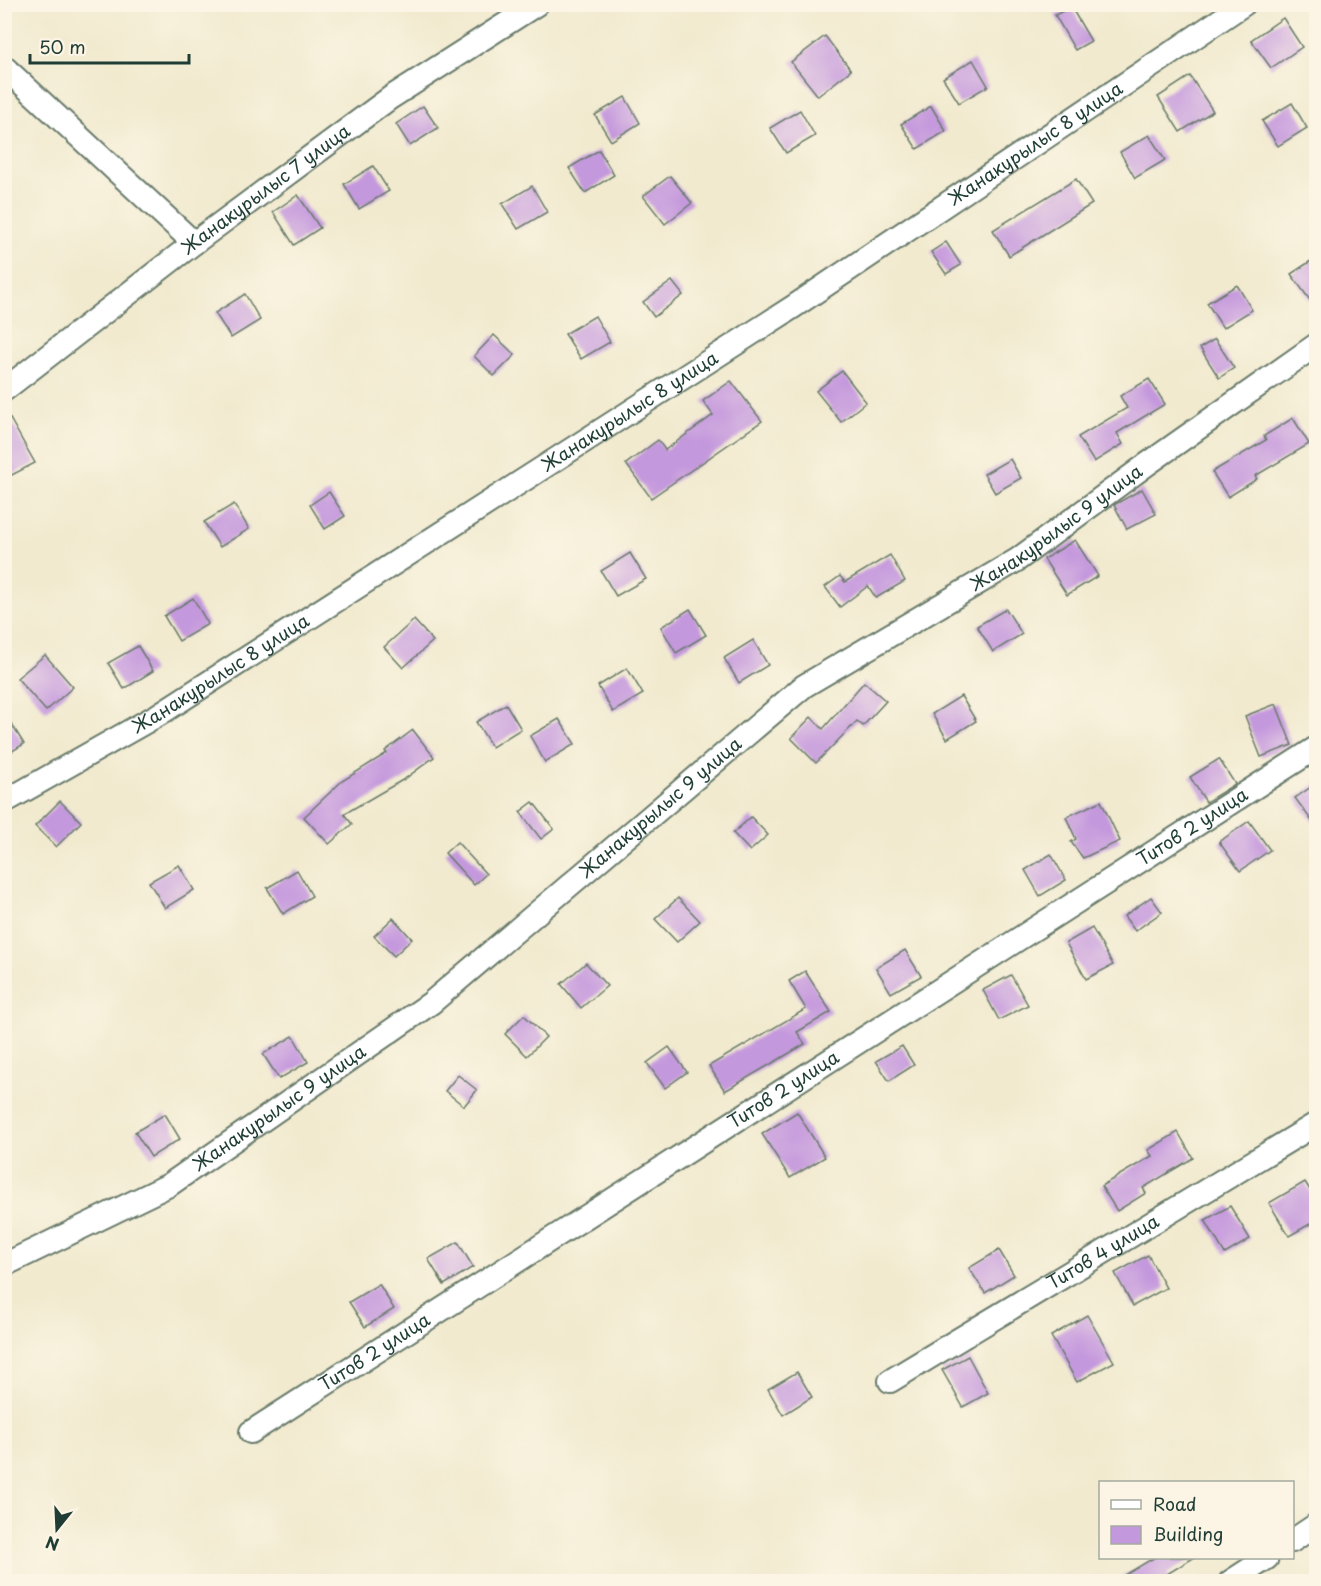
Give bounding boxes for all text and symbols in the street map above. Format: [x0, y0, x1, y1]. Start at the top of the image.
scale bar [30, 27, 189, 65]
text: 50 m [39, 33, 86, 60]
street label: Жанакурылыс 8 улица [941, 74, 1128, 212]
street label: Жанакурылыс 7 улица [174, 116, 356, 261]
street label: Жанакурылыс 8 улица [535, 343, 723, 478]
street label: Жанакурылыс 9 улица [964, 457, 1148, 597]
street label: Жанакурылыс 8 улица [126, 606, 314, 739]
street label: Жанакурылыс 9 улица [572, 729, 747, 884]
street label: Титов 2 улица [1131, 780, 1253, 872]
street label: Жанакурылыс 9 улица [186, 1037, 371, 1177]
street label: Титов 2 улица [722, 1043, 844, 1134]
street label: Титов 4 улица [1041, 1207, 1164, 1295]
street label: Титов 2 улица [313, 1305, 435, 1397]
legend [1099, 1481, 1294, 1559]
text: Road [1153, 1490, 1197, 1517]
north arrow [27, 1499, 87, 1559]
text: Building [1153, 1520, 1223, 1547]
text: N [42, 1531, 62, 1558]

